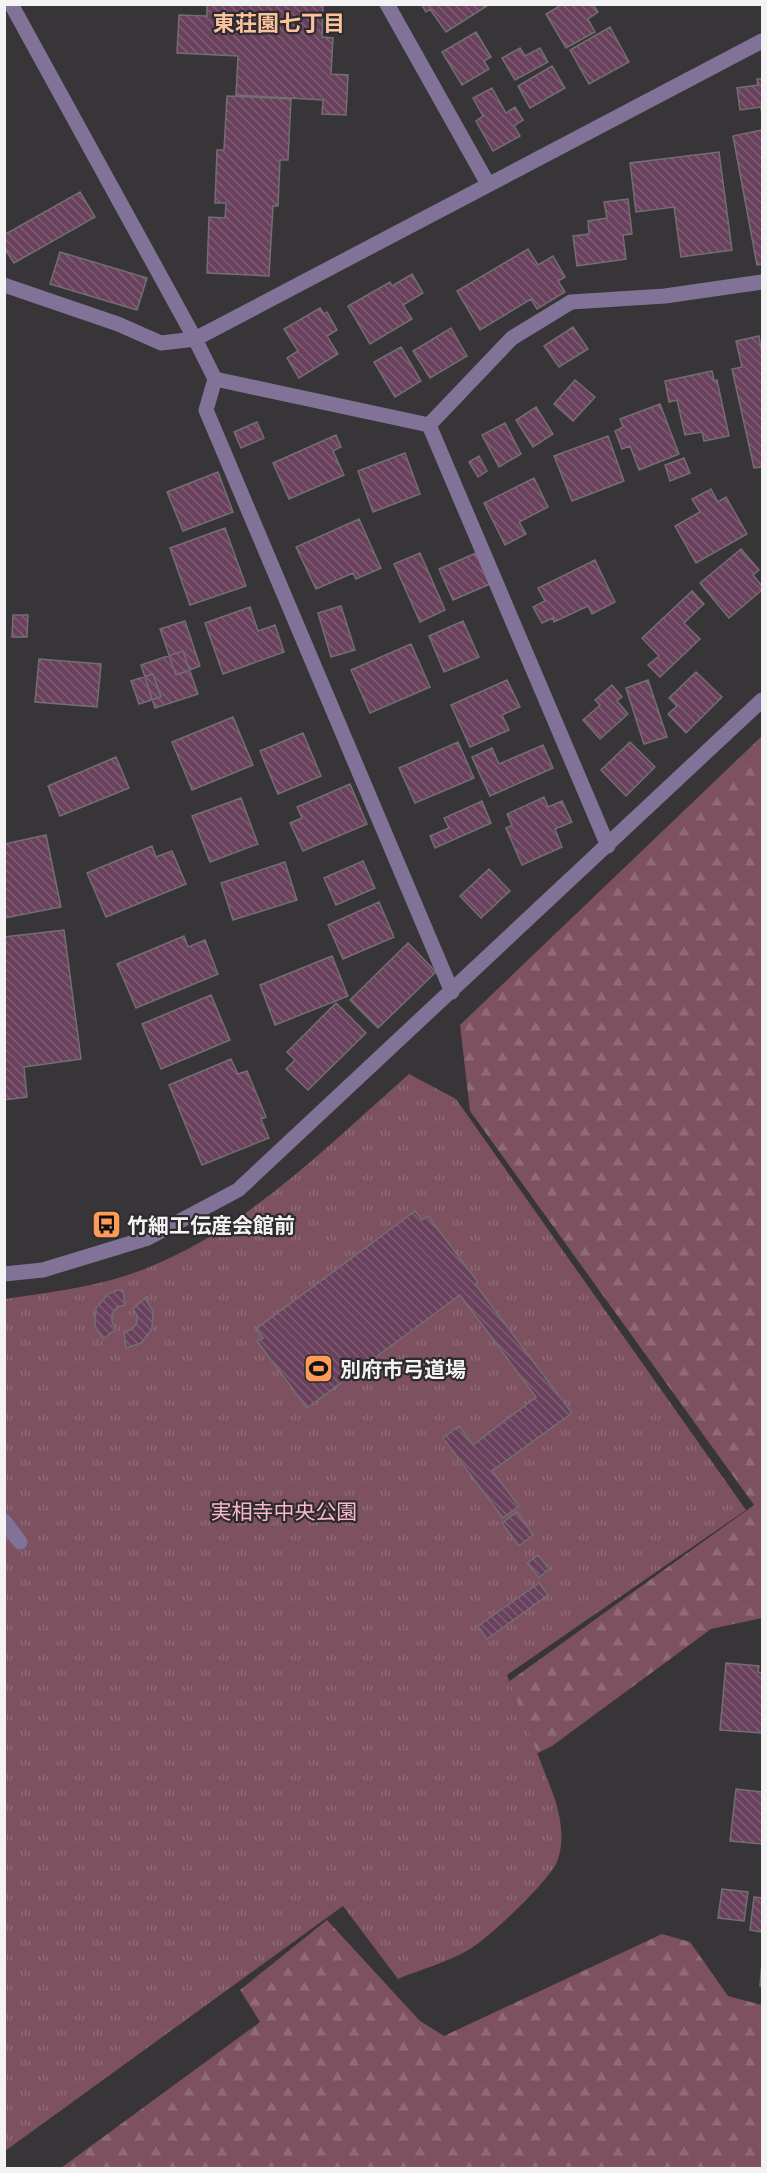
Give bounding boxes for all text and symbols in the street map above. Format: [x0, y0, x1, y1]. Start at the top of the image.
district label: 東荘園七丁目 [213, 8, 345, 39]
bus stop icon: 竹細工伝産会館前 [90, 1209, 122, 1241]
place label: 竹細工伝産会館前 [127, 1211, 295, 1240]
sports icon: 別府市弓道場 [303, 1353, 335, 1385]
place label: 別府市弓道場 [340, 1355, 466, 1384]
park label: 実相寺中央公園 [211, 1497, 358, 1526]

